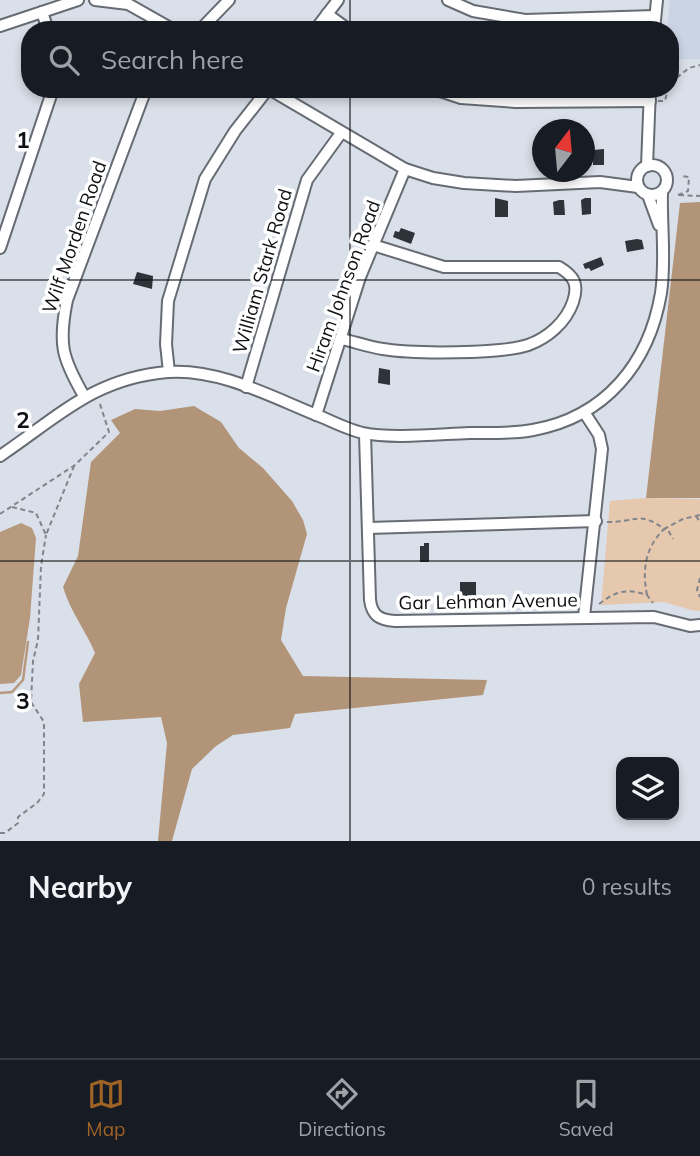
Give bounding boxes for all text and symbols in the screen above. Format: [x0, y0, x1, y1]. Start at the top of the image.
search box [21, 21, 679, 98]
icon: search [45, 41, 83, 79]
text: Search here [101, 43, 244, 76]
north arrow [532, 119, 595, 182]
text: 1 [16, 125, 30, 154]
street label: Wilf Morden Road [37, 158, 111, 316]
street label: William Stark Road [227, 186, 297, 356]
street label: Hiram Johnson Road [301, 197, 385, 375]
text: 2 [16, 405, 30, 434]
street label: Gar Lehman Avenue [398, 587, 578, 615]
text: 3 [16, 686, 30, 715]
map controls [616, 757, 679, 820]
button: layers [616, 757, 679, 820]
text: Nearby [28, 868, 132, 906]
text: 0 results [582, 872, 672, 901]
tab: Map [86, 1075, 125, 1141]
tab: Directions [298, 1075, 386, 1141]
tab: Saved [559, 1075, 614, 1141]

